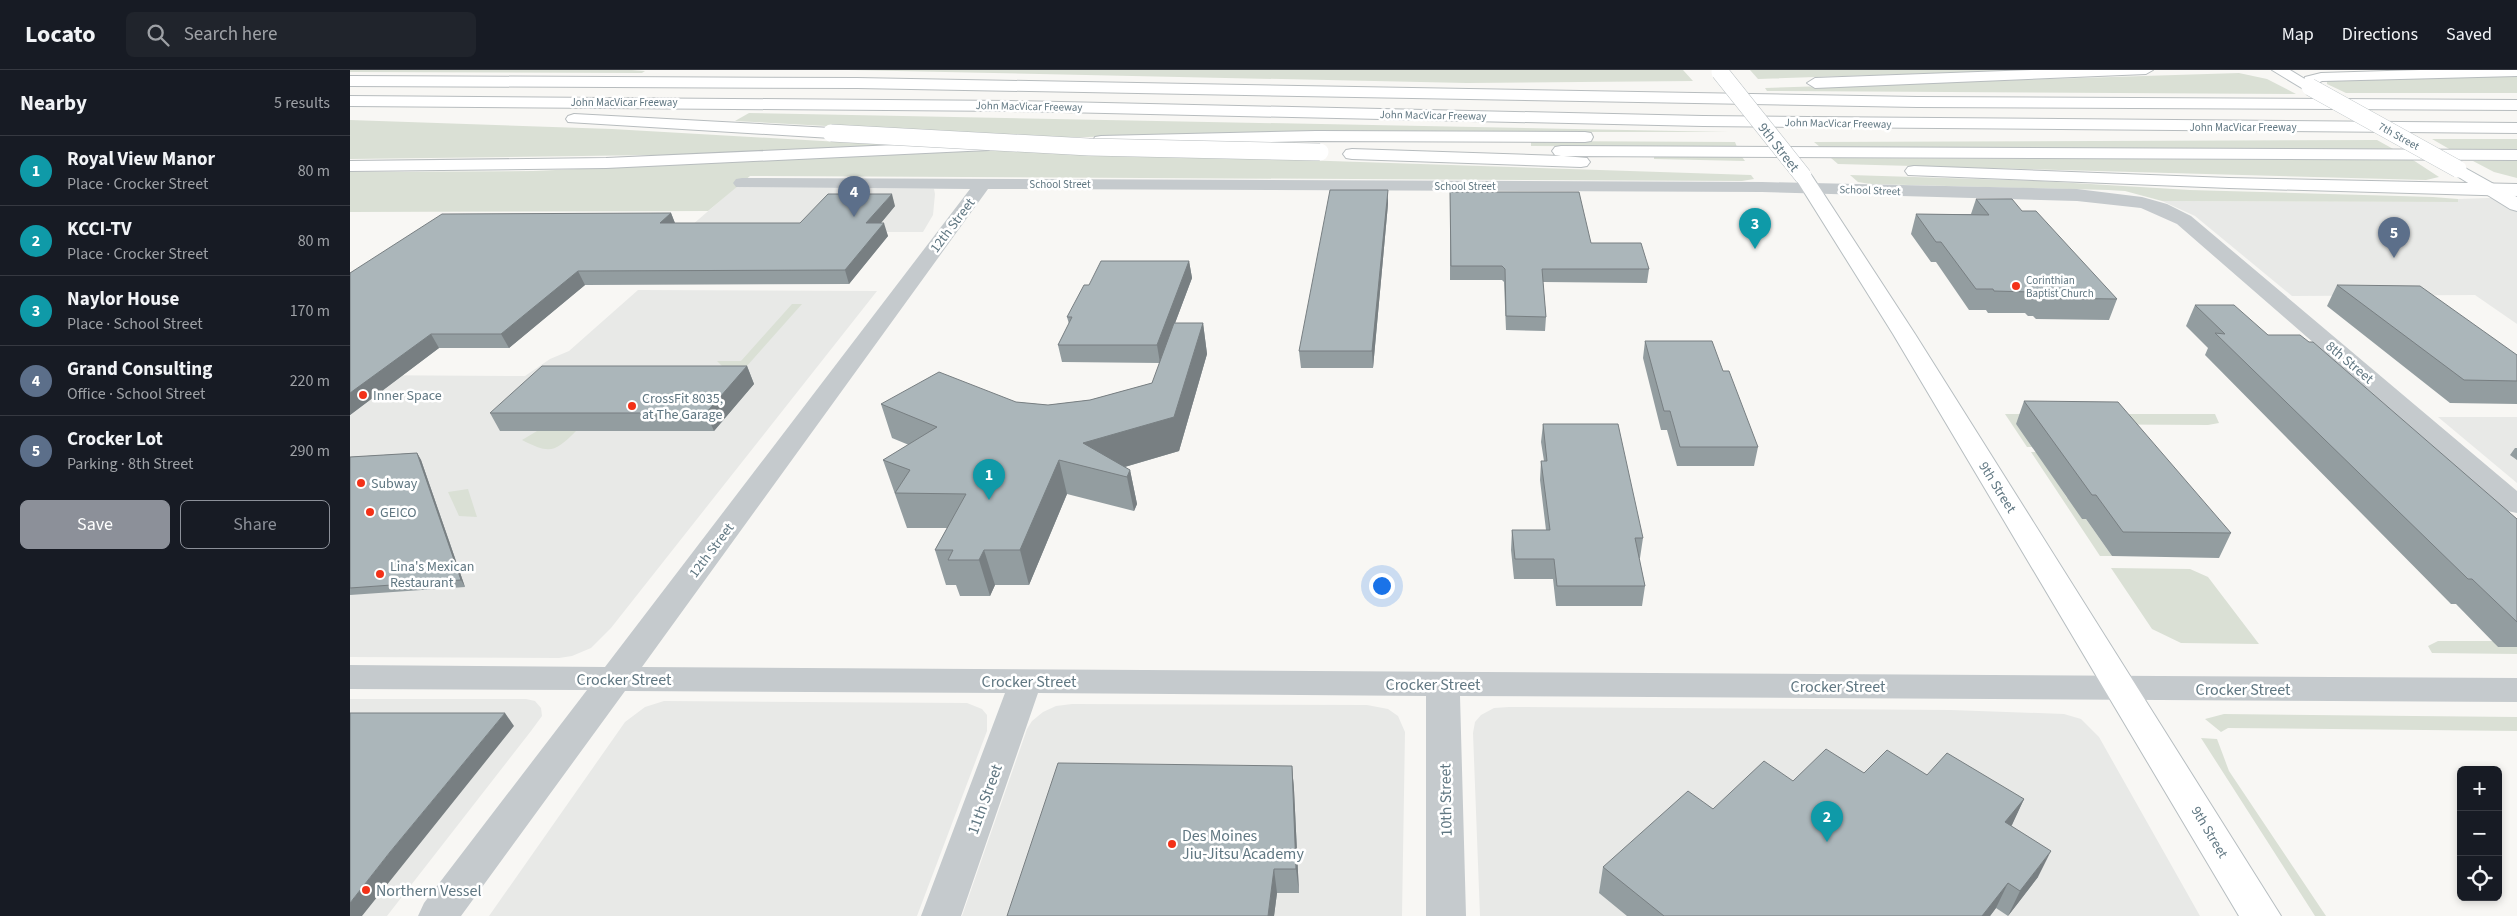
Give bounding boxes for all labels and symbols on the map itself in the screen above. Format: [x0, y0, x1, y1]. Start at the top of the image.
street label: John MacVicar Freeway [570, 95, 678, 110]
street label: John MacVicar Freeway [975, 98, 1083, 115]
street label: John MacVicar Freeway [1379, 107, 1487, 124]
street label: John MacVicar Freeway [1784, 115, 1892, 132]
street label: 9th Street [1753, 119, 1804, 177]
street label: 7th Street [2375, 119, 2422, 154]
street label: John MacVicar Freeway [2189, 120, 2297, 135]
pin: 4 [838, 176, 870, 217]
street label: School Street [1029, 177, 1091, 192]
street label: School Street [1434, 179, 1496, 194]
street label: School Street [1839, 182, 1901, 199]
street label: 12th Street [926, 194, 980, 257]
pin: 3 [1739, 208, 1771, 249]
pin: 5 [2378, 217, 2410, 258]
place label: Corinthian Baptist Church [2026, 273, 2094, 301]
marker: Corinthian Baptist Church [2010, 280, 2022, 292]
street label: 8th Street [2321, 337, 2378, 389]
place label: Inner Space [373, 386, 442, 406]
marker: Inner Space [357, 389, 369, 401]
place label: CrossFit 8035, at The Garage [642, 389, 723, 425]
marker: CrossFit 8035, at The Garage [626, 400, 638, 412]
street label: 9th Street [1974, 458, 2021, 517]
pin: 1 [973, 459, 1005, 500]
place label: Subway [371, 474, 418, 494]
marker: Subway [355, 477, 367, 489]
place label: GEICO [380, 503, 417, 523]
marker: GEICO [364, 506, 376, 518]
street label: 12th Street [685, 519, 739, 582]
place label: Lina's Mexican Restaurant [390, 557, 475, 593]
marker: Lina's Mexican Restaurant [374, 568, 386, 580]
your location [1369, 573, 1395, 599]
street label: Crocker Street [577, 669, 672, 691]
street label: Crocker Street [982, 671, 1077, 693]
street label: Crocker Street [1386, 674, 1481, 696]
street label: Crocker Street [1791, 676, 1886, 698]
street label: Crocker Street [2196, 679, 2291, 701]
street label: 11th Street [962, 761, 1008, 838]
street label: 10th Street [1434, 763, 1458, 837]
pin: 2 [1811, 801, 1843, 842]
street label: 9th Street [2186, 803, 2233, 862]
place label: Des Moines Jiu-Jitsu Academy [1182, 825, 1304, 865]
marker: Des Moines Jiu-Jitsu Academy [1166, 838, 1178, 850]
place label: Northern Vessel [376, 880, 482, 902]
marker: Northern Vessel [360, 884, 372, 896]

